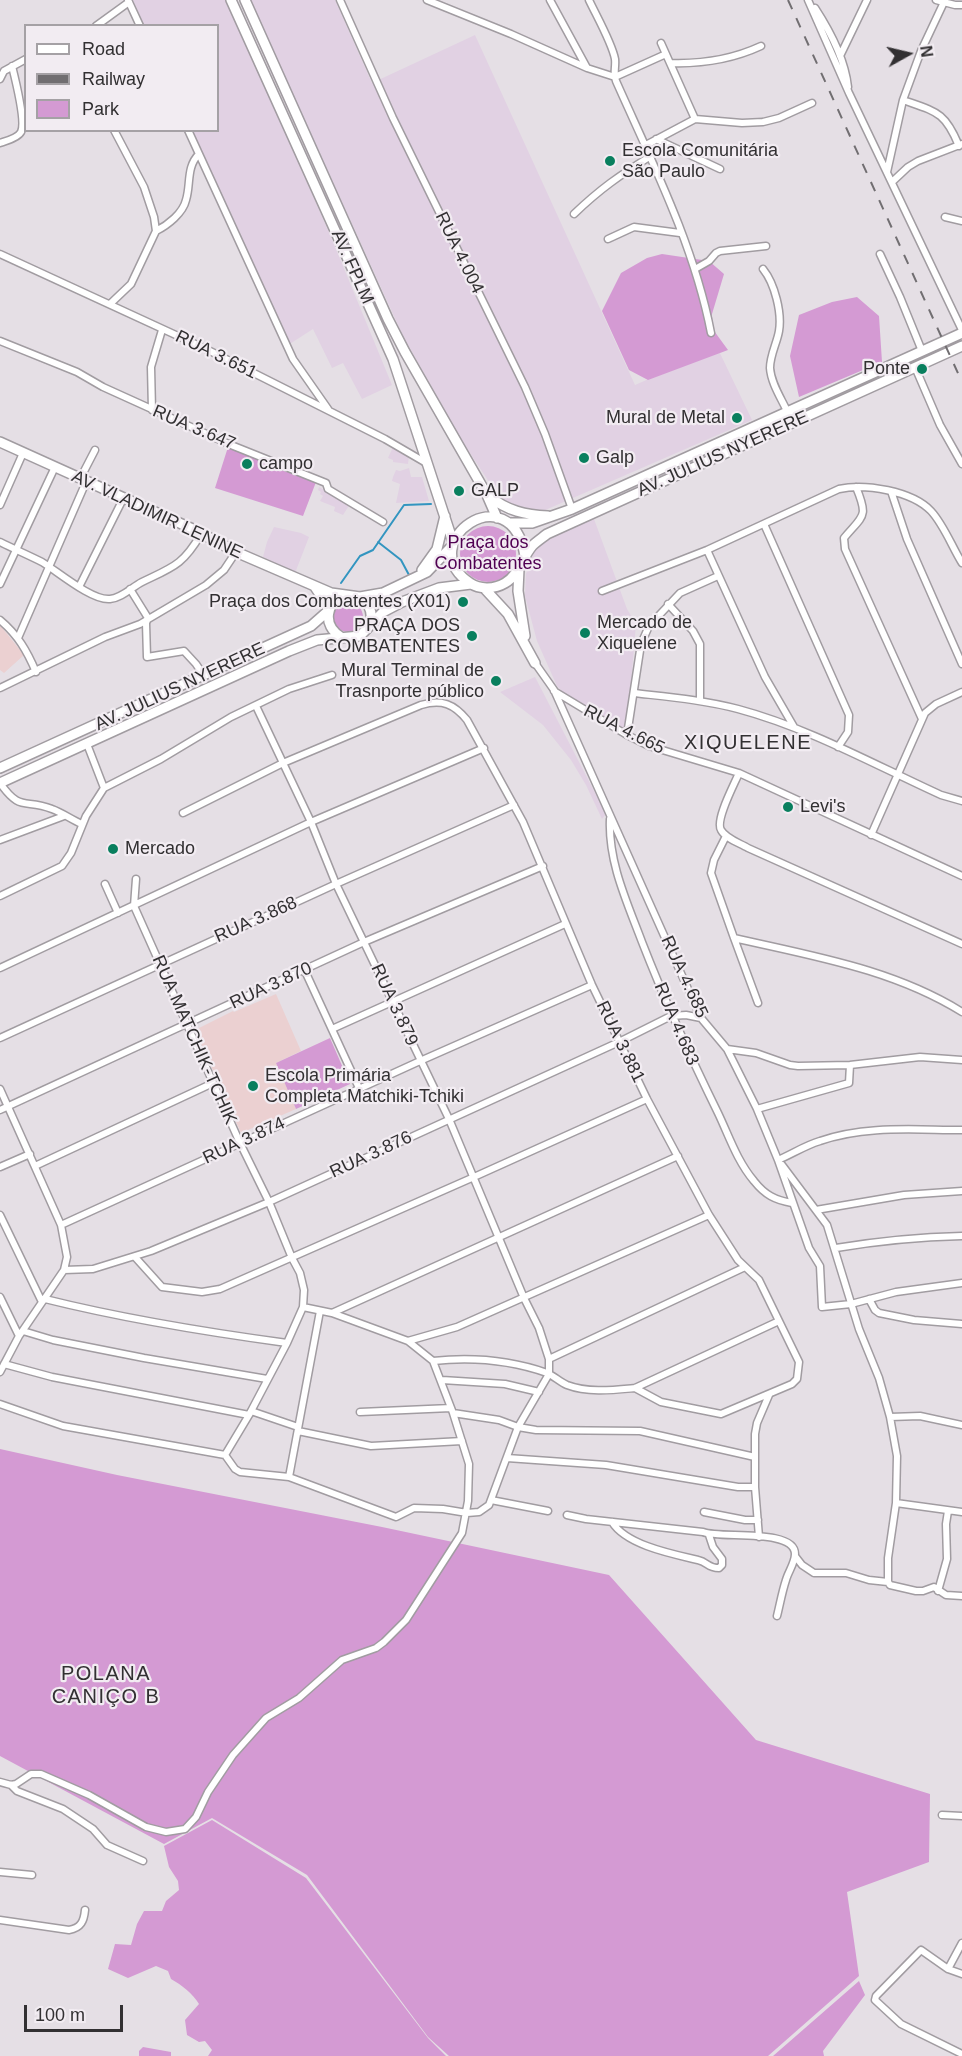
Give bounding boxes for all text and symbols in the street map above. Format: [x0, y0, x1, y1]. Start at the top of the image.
legend [24, 24, 219, 132]
north arrow [878, 24, 938, 84]
text: Road [82, 39, 125, 59]
text: N [917, 45, 936, 58]
text: Railway [82, 69, 145, 89]
text: Park [82, 99, 119, 119]
place label: Escola Comunitária São Paulo [622, 140, 778, 182]
marker: Escola Comunitária São Paulo [603, 154, 617, 168]
street label: RUA 4.004 [430, 209, 488, 297]
street label: AV. FPLM [326, 227, 378, 307]
street label: RUA 3.651 [172, 326, 260, 384]
place label: Ponte [863, 358, 910, 380]
marker: Ponte [915, 362, 929, 376]
street label: RUA 3.647 [149, 401, 239, 455]
street label: AV. JULIUS NYERERE [634, 406, 812, 502]
place label: Mural de Metal [606, 407, 725, 429]
marker: Mural de Metal [730, 411, 744, 425]
place label: Galp [596, 447, 634, 469]
marker: Galp [577, 451, 591, 465]
place label: campo [259, 453, 313, 475]
marker: campo [240, 457, 254, 471]
street label: AV. VLADIMIR LENINE [68, 466, 246, 564]
place label: GALP [471, 480, 519, 502]
marker: GALP [452, 484, 466, 498]
park label: Praça dos Combatentes [434, 532, 542, 574]
place label: Praça dos Combatentes (X01) [209, 591, 451, 613]
marker: Praça dos Combatentes (X01) [456, 595, 470, 609]
place label: Mercado de Xiquelene [597, 612, 692, 654]
place label: PRAÇA DOS COMBATENTES [324, 615, 460, 658]
marker: Mercado de Xiquelene [578, 626, 592, 640]
marker: PRAÇA DOS COMBATENTES [465, 629, 479, 643]
street label: AV. JULIUS NYERERE [92, 638, 268, 736]
place label: Mural Terminal de Trasnporte público [336, 660, 484, 702]
marker: Mural Terminal de Trasnporte público [489, 674, 503, 688]
street label: RUA 4.665 [580, 700, 668, 760]
district label: XIQUELENE [684, 731, 812, 755]
place label: Levi's [800, 796, 845, 818]
marker: Levi's [781, 800, 795, 814]
place label: Mercado [125, 838, 195, 860]
marker: Mercado [106, 842, 120, 856]
street label: RUA 3.868 [211, 892, 301, 948]
street label: RUA 4.685 [656, 933, 712, 1021]
street label: RUA MATCHIK-TCHIK [147, 952, 241, 1128]
street label: RUA 3.870 [227, 958, 315, 1014]
street label: RUA 3.879 [366, 961, 422, 1049]
street label: RUA 4.683 [649, 979, 703, 1069]
street label: RUA 3.881 [591, 998, 649, 1086]
place label: Escola Primária Completa Matchiki-Tchiki [265, 1065, 464, 1108]
marker: Escola Primária Completa Matchiki-Tchiki [246, 1079, 260, 1093]
street label: RUA 3.874 [200, 1113, 288, 1169]
street label: RUA 3.876 [327, 1127, 415, 1183]
district label: POLANA CANIÇO B [52, 1662, 160, 1709]
scale bar [27, 1993, 126, 2031]
text: 100 m [35, 2005, 85, 2025]

